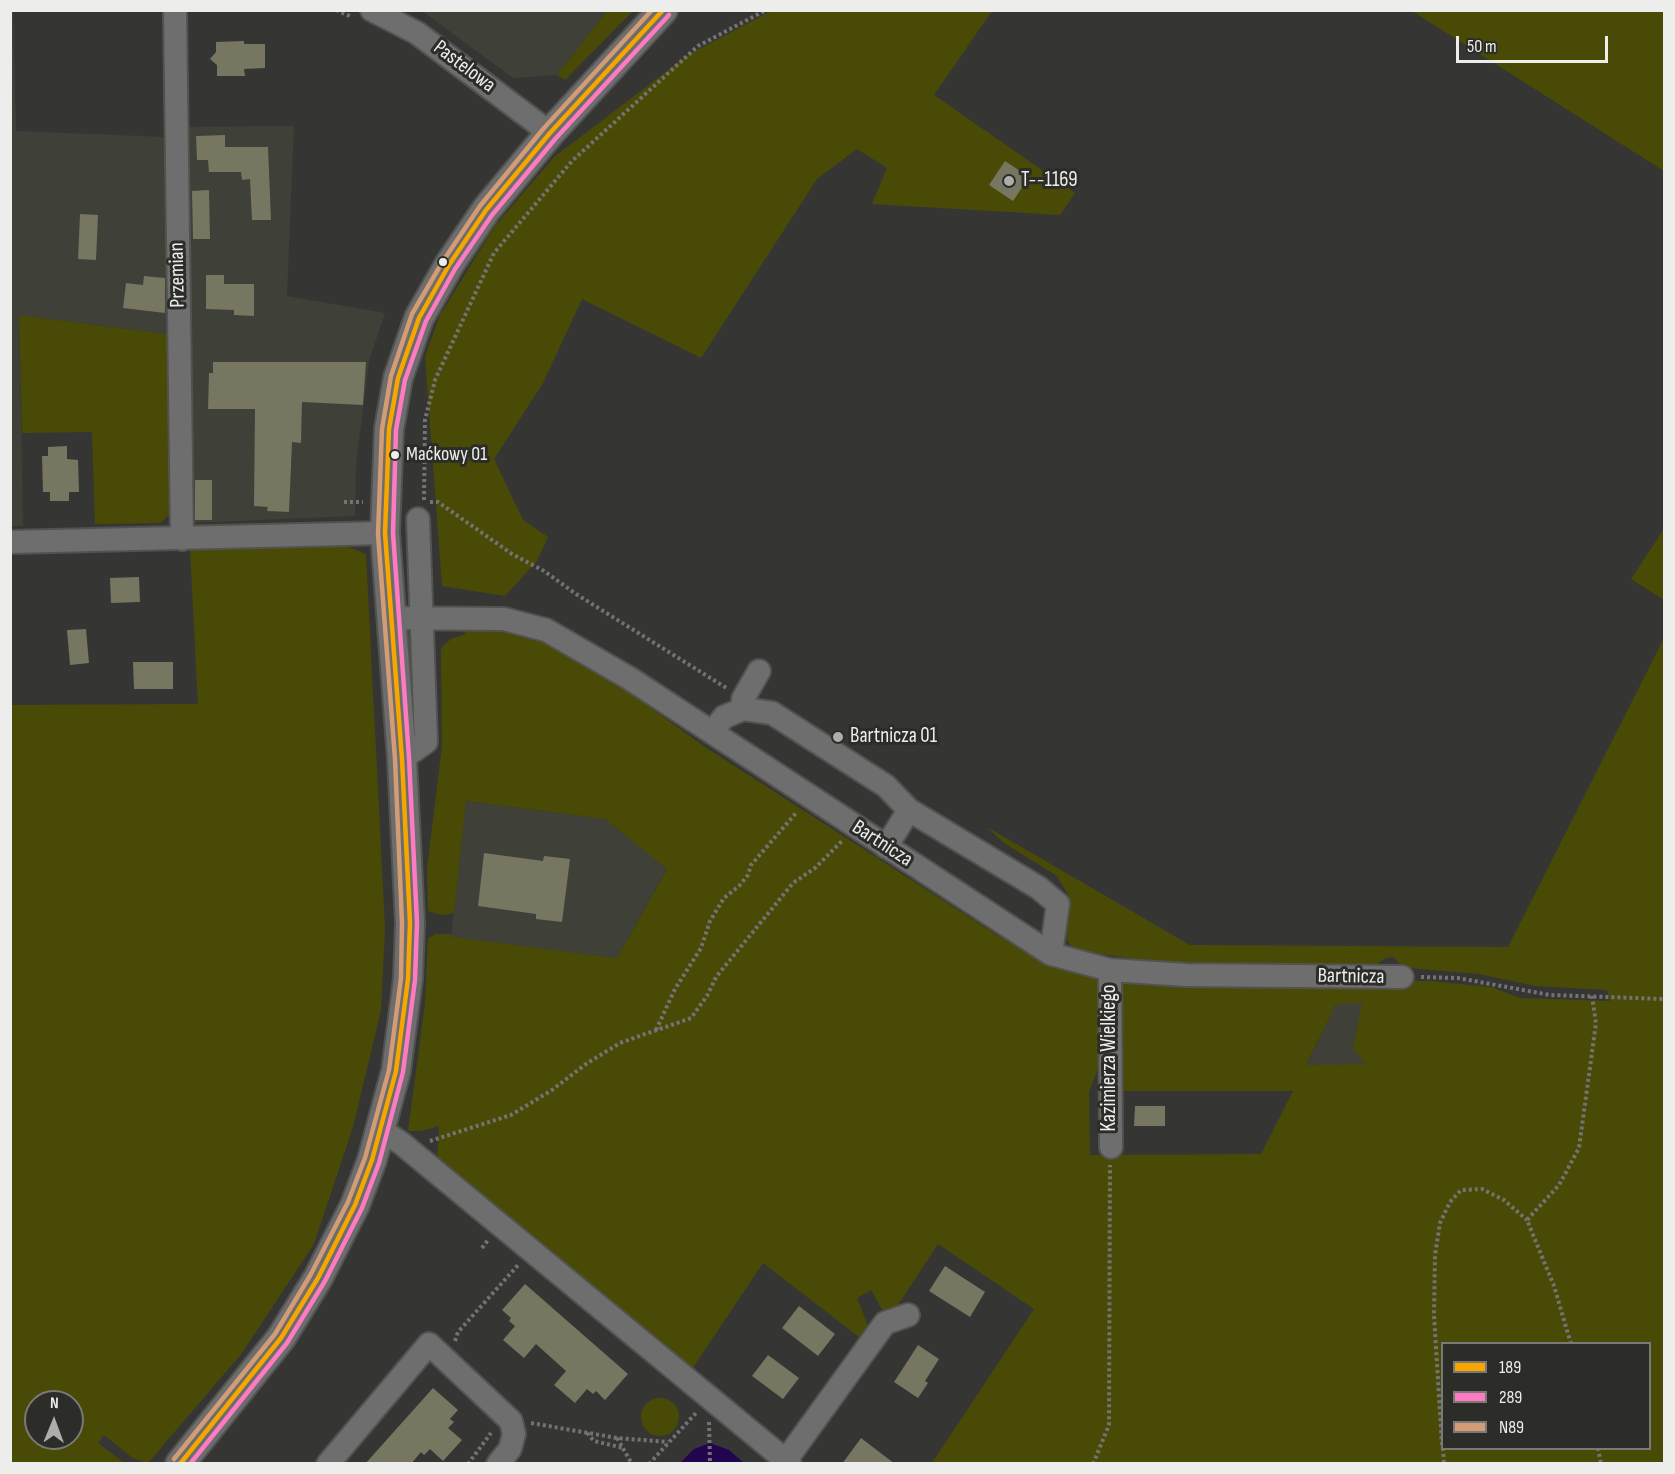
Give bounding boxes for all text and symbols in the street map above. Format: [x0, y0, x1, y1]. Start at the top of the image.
scale bar [1459, 24, 1610, 62]
street label: Pastelowa [428, 36, 500, 98]
text: 50 m [1467, 36, 1497, 57]
place label: T--1169 [1021, 168, 1078, 194]
marker: T--1169 [1002, 174, 1016, 188]
street label: Przemian [165, 242, 191, 308]
unlabelled marker [437, 256, 449, 268]
place label: Maćkowy 01 [406, 443, 487, 467]
marker: Maćkowy 01 [389, 449, 401, 461]
place label: Bartnicza 01 [850, 724, 937, 750]
marker: Bartnicza 01 [831, 730, 845, 744]
street label: Bartnicza [847, 815, 917, 873]
street label: Bartnicza [1317, 964, 1385, 990]
street label: Kazimierza Wielkiego [1097, 984, 1123, 1132]
legend [1441, 1342, 1651, 1450]
text: 189 [1499, 1357, 1521, 1378]
text: 289 [1499, 1387, 1522, 1408]
north arrow [24, 1390, 84, 1450]
text: N [50, 1394, 59, 1413]
text: N89 [1499, 1417, 1524, 1438]

